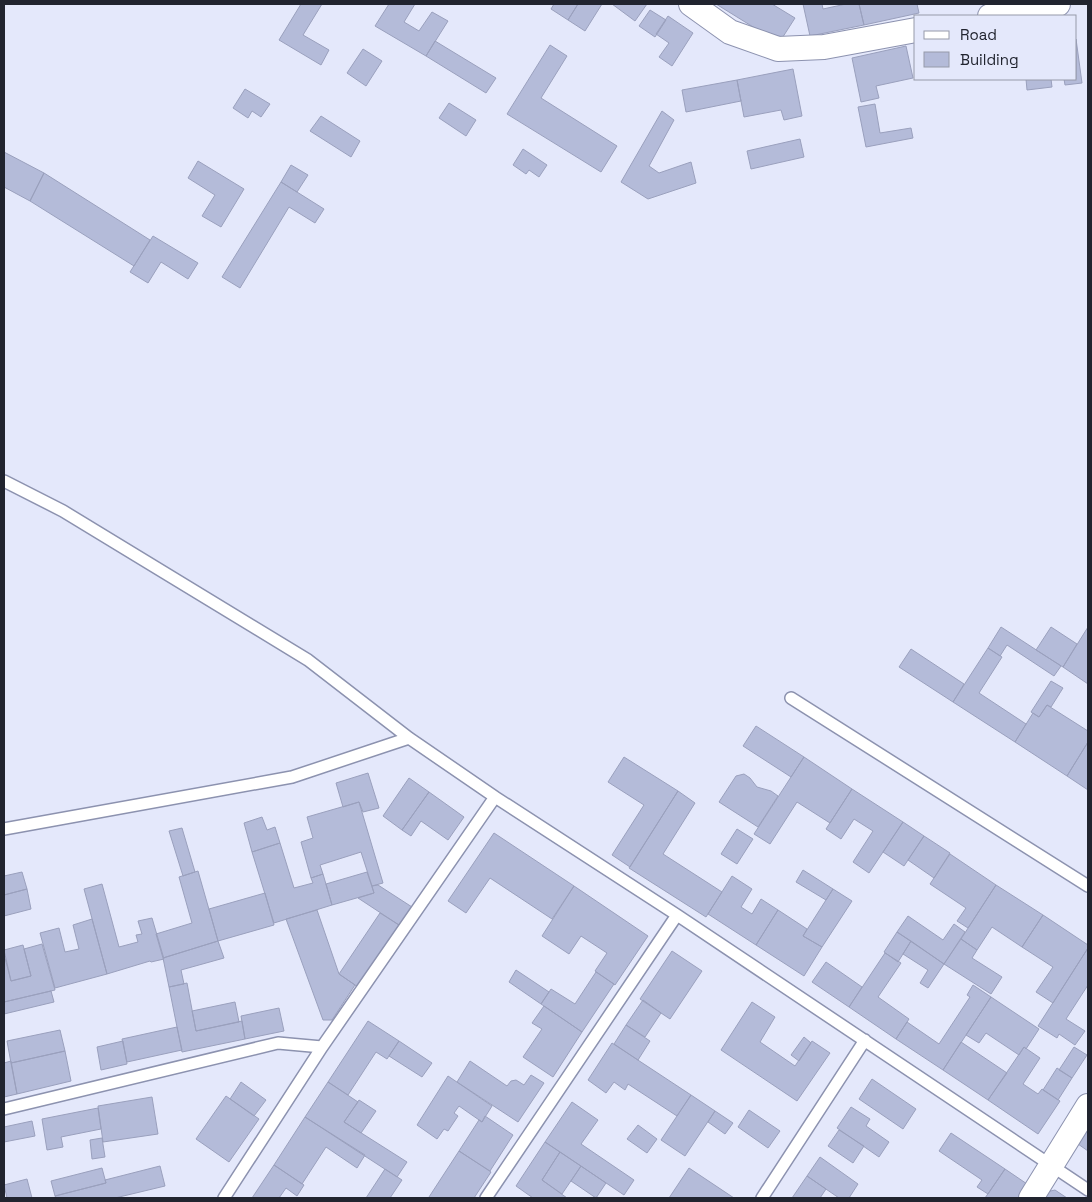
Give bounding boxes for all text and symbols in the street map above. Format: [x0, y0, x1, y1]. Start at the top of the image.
legend [914, 15, 1077, 80]
text: Road [960, 25, 997, 44]
text: Building [960, 50, 1019, 69]

